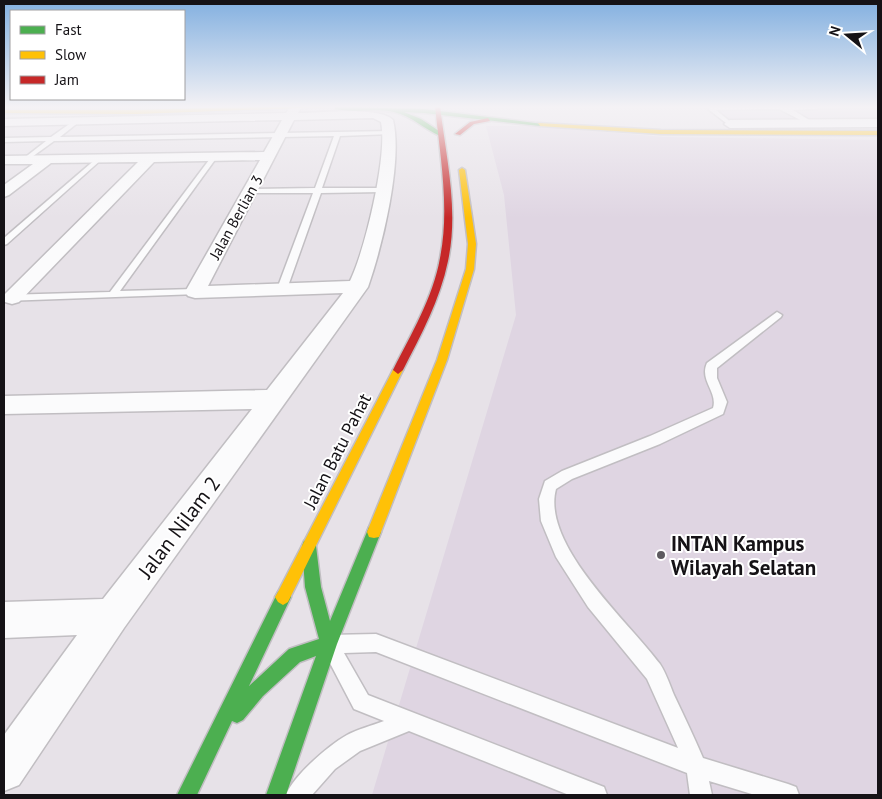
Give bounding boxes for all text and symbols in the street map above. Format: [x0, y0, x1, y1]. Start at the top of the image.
legend [10, 10, 185, 100]
north arrow [822, 10, 872, 60]
text: Fast [55, 20, 82, 39]
text: N [825, 24, 845, 38]
text: Slow [55, 45, 86, 64]
text: Jam [54, 70, 79, 89]
street label: Jalan Berlian 3 [205, 171, 267, 263]
street label: Jalan Batu Pahat [298, 390, 376, 513]
street label: Jalan Nilam 2 [131, 471, 226, 584]
place label: INTAN Kampus Wilayah Selatan [671, 530, 816, 581]
marker: INTAN Kampus Wilayah Selatan [655, 549, 667, 561]

